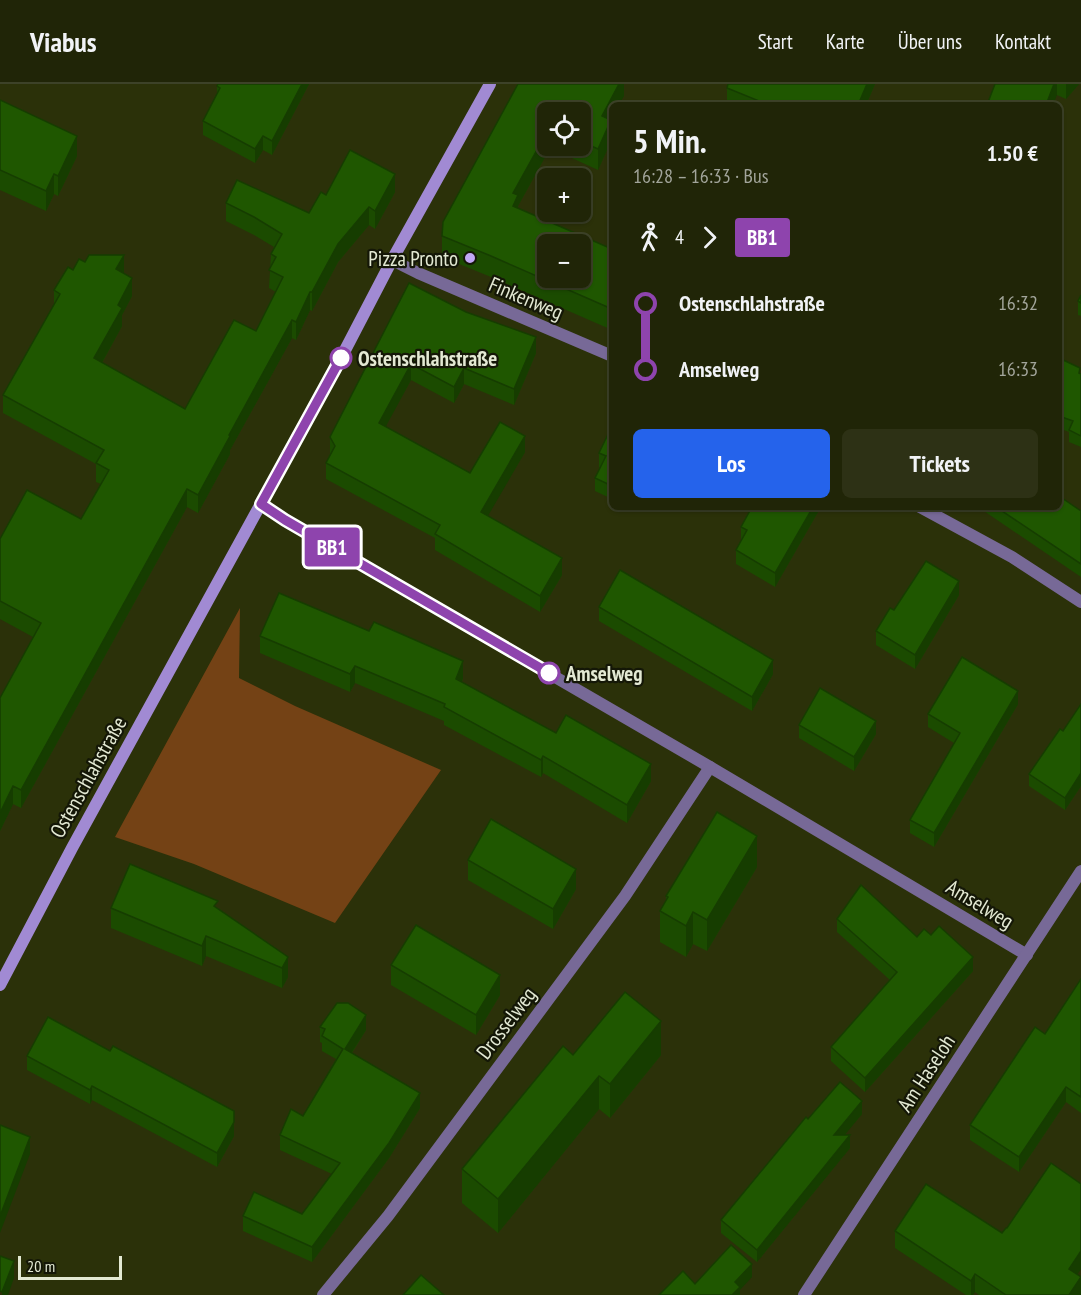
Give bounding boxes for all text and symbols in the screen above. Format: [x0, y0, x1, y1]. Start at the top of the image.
text: Viabus [30, 23, 97, 60]
text: Start [758, 28, 793, 55]
text: Karte [826, 28, 865, 55]
text: Über uns [898, 28, 962, 55]
text: Kontakt [995, 28, 1051, 55]
map controls [537, 102, 591, 288]
button: locate [537, 102, 591, 156]
text: 5 Min. [633, 119, 707, 162]
text: 1.50 € [987, 139, 1038, 167]
text: 16:28 – 16:33 · Bus [633, 163, 768, 189]
button: + [537, 168, 591, 222]
icon: walk [633, 221, 666, 254]
icon: forward [693, 221, 726, 254]
text: 4 [675, 224, 684, 250]
text: BB1 [747, 224, 778, 251]
button: − [537, 234, 591, 288]
place label: Pizza Pronto [368, 245, 458, 272]
marker: Pizza Pronto [463, 251, 477, 265]
street label: Finkenweg [485, 270, 567, 326]
text: Ostenschlahstraße [679, 289, 825, 317]
text: 16:32 [998, 290, 1038, 316]
place label: Ostenschlahstraße [358, 345, 497, 372]
marker: Ostenschlahstraße [330, 347, 352, 369]
text: Amselweg [679, 355, 759, 383]
text: 16:33 [998, 356, 1038, 382]
button: Los [633, 429, 830, 498]
button: Tickets [842, 429, 1038, 498]
line badge: BB1 [298, 528, 366, 566]
text: BB1 [317, 534, 347, 561]
place label: Amselweg [565, 660, 643, 687]
marker: Amselweg [538, 662, 560, 684]
street label: Ostenschlahstraße [44, 712, 132, 842]
street label: Amselweg [941, 873, 1019, 935]
street label: Drosselweg [470, 982, 542, 1064]
street label: Am Haseloh [891, 1029, 961, 1117]
scale bar [18, 1253, 122, 1280]
text: 20 m [27, 1256, 55, 1276]

